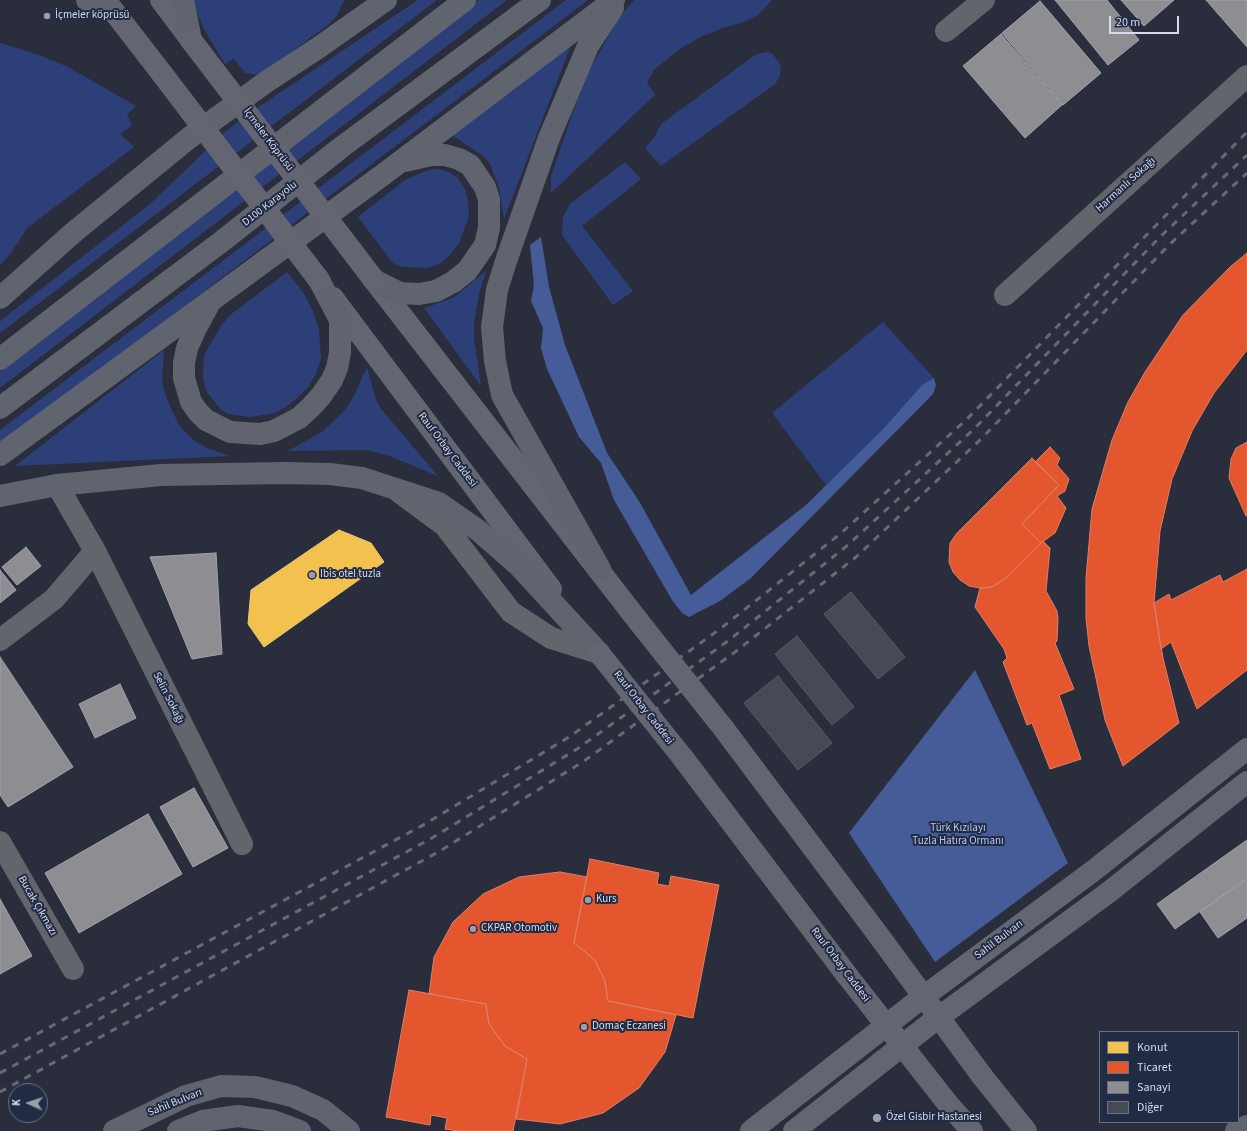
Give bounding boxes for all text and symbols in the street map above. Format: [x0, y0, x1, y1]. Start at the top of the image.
scale bar [1111, 8, 1181, 34]
place label: İçmeler köprüsü [55, 9, 129, 23]
marker: İçmeler köprüsü [42, 11, 52, 21]
text: 20 m [1116, 14, 1140, 31]
street label: İçmeler Köprüsü [240, 106, 296, 174]
street label: Harmanlı Sokağı [1093, 155, 1159, 215]
street label: D100 Karayolu [240, 178, 300, 230]
street label: Rauf Orbay Caddesi [415, 410, 479, 490]
place label: Ibis otel tuzla [320, 568, 381, 582]
marker: Ibis otel tuzla [307, 570, 317, 580]
street label: Rauf Orbay Caddesi [610, 669, 676, 747]
street label: Selin Sokağı [149, 670, 187, 726]
park label: Türk Kızılayı Tuzla Hatıra Ormanı [912, 822, 1004, 848]
street label: Bucak Çıkmazı [15, 874, 59, 938]
place label: Kurs [596, 893, 617, 907]
marker: Kurs [583, 895, 593, 905]
street label: Sahil Bulvarı [972, 917, 1026, 963]
place label: CKPAR Otomotiv [481, 922, 557, 936]
marker: CKPAR Otomotiv [468, 924, 478, 934]
street label: Rauf Orbay Caddesi [808, 925, 872, 1005]
place label: Domaç Eczanesi [592, 1020, 666, 1034]
marker: Domaç Eczanesi [579, 1022, 589, 1032]
legend [1099, 1031, 1239, 1123]
text: Konut [1137, 1039, 1168, 1056]
text: Ticaret [1137, 1059, 1172, 1076]
text: Sanayi [1137, 1079, 1171, 1096]
north arrow [8, 1083, 48, 1123]
street label: Sahil Bulvarı [146, 1086, 204, 1120]
text: K [9, 1099, 24, 1106]
text: Diğer [1137, 1099, 1163, 1116]
place label: Özel Gisbir Hastanesi [886, 1111, 982, 1125]
marker: Özel Gisbir Hastanesi [871, 1112, 883, 1124]

